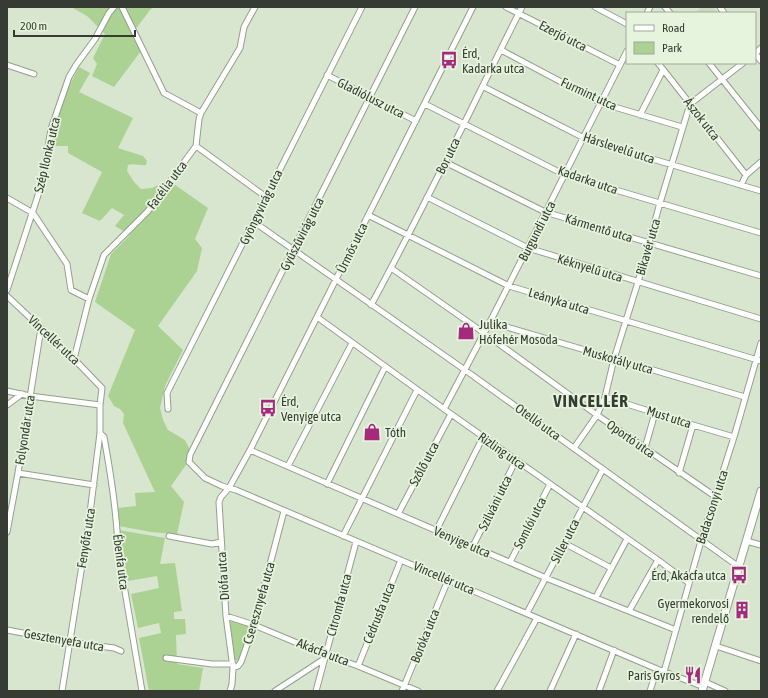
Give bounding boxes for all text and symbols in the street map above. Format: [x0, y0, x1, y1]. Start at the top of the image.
scale bar [14, 12, 135, 38]
legend [626, 12, 756, 64]
street label: Ezerjó utca [537, 18, 589, 54]
text: 200 m [20, 19, 47, 33]
text: Road [662, 21, 685, 35]
text: Park [662, 41, 683, 55]
place label: Érd, Kadarka utca [462, 46, 525, 76]
bus stop icon: Érd, Kadarka utca [439, 50, 459, 70]
street label: Furmint utca [559, 74, 619, 114]
street label: Gladiólusz utca [335, 75, 407, 121]
street label: Ászok utca [681, 95, 723, 143]
street label: Szép Ilonka utca [31, 116, 63, 194]
street label: Hárslevelű utca [581, 129, 657, 167]
street label: Bor utca [433, 135, 463, 177]
street label: Facélia utca [144, 158, 190, 212]
street label: Kadarka utca [556, 163, 620, 197]
street label: Gyöngyvirág utca [236, 167, 286, 247]
street label: Gyűszűvirág utca [277, 195, 327, 273]
street label: Burgundi utca [515, 198, 559, 264]
street label: Kármentő utca [563, 211, 635, 245]
street label: Bikavér utca [633, 217, 663, 277]
street label: Ürmös utca [333, 220, 371, 276]
street label: Kéknyelű utca [556, 251, 624, 285]
street label: Leányka utca [527, 285, 591, 317]
street label: Vincellér utca [25, 312, 83, 368]
place label: Julika Hófehér Mosoda [479, 317, 558, 347]
shop icon: Julika Hófehér Mosoda [456, 321, 476, 341]
street label: Muskotály utca [581, 343, 655, 377]
district label: VINCELLÉR [552, 391, 629, 411]
street label: Folyondár utca [12, 394, 38, 466]
place label: Érd, Venyige utca [281, 394, 341, 424]
bus stop icon: Érd, Venyige utca [258, 398, 278, 418]
street label: Otelló utca [512, 400, 564, 444]
street label: Must utca [645, 403, 693, 431]
street label: Oportó utca [604, 417, 658, 461]
shop icon: Tóth [362, 422, 382, 442]
place label: Tóth [385, 425, 406, 440]
street label: Rizling utca [475, 429, 529, 473]
street label: Szőlő utca [406, 439, 442, 489]
street label: Badacsonyi utca [693, 468, 731, 546]
street label: Szilváni utca [475, 473, 515, 533]
street label: Somlói utca [511, 495, 549, 551]
street label: Fenyőfa utca [74, 507, 98, 569]
street label: Siller utca [548, 516, 582, 566]
street label: Venyige utca [431, 523, 493, 561]
street label: Ébenfa utca [110, 533, 132, 591]
street label: Diófa utca [214, 551, 232, 601]
street label: Vincellér utca [411, 558, 477, 598]
street label: Cseresznyefa utca [240, 560, 278, 646]
bus stop icon: Érd, Akácfa utca [729, 565, 749, 585]
place label: Érd, Akácfa utca [651, 568, 726, 583]
street label: Citromfa utca [323, 572, 355, 638]
street label: Cédrusfa utca [360, 580, 398, 646]
place label: Gyermekorvosi rendelő [658, 596, 729, 626]
building icon: Gyermekorvosi rendelő [732, 600, 752, 620]
street label: Boróka utca [407, 607, 443, 665]
street label: Gesztenyefa utca [23, 626, 105, 654]
street label: Akácfa utca [295, 635, 351, 669]
restaurant icon: Paris Gyros [683, 665, 703, 685]
place label: Paris Gyros [628, 668, 680, 683]

